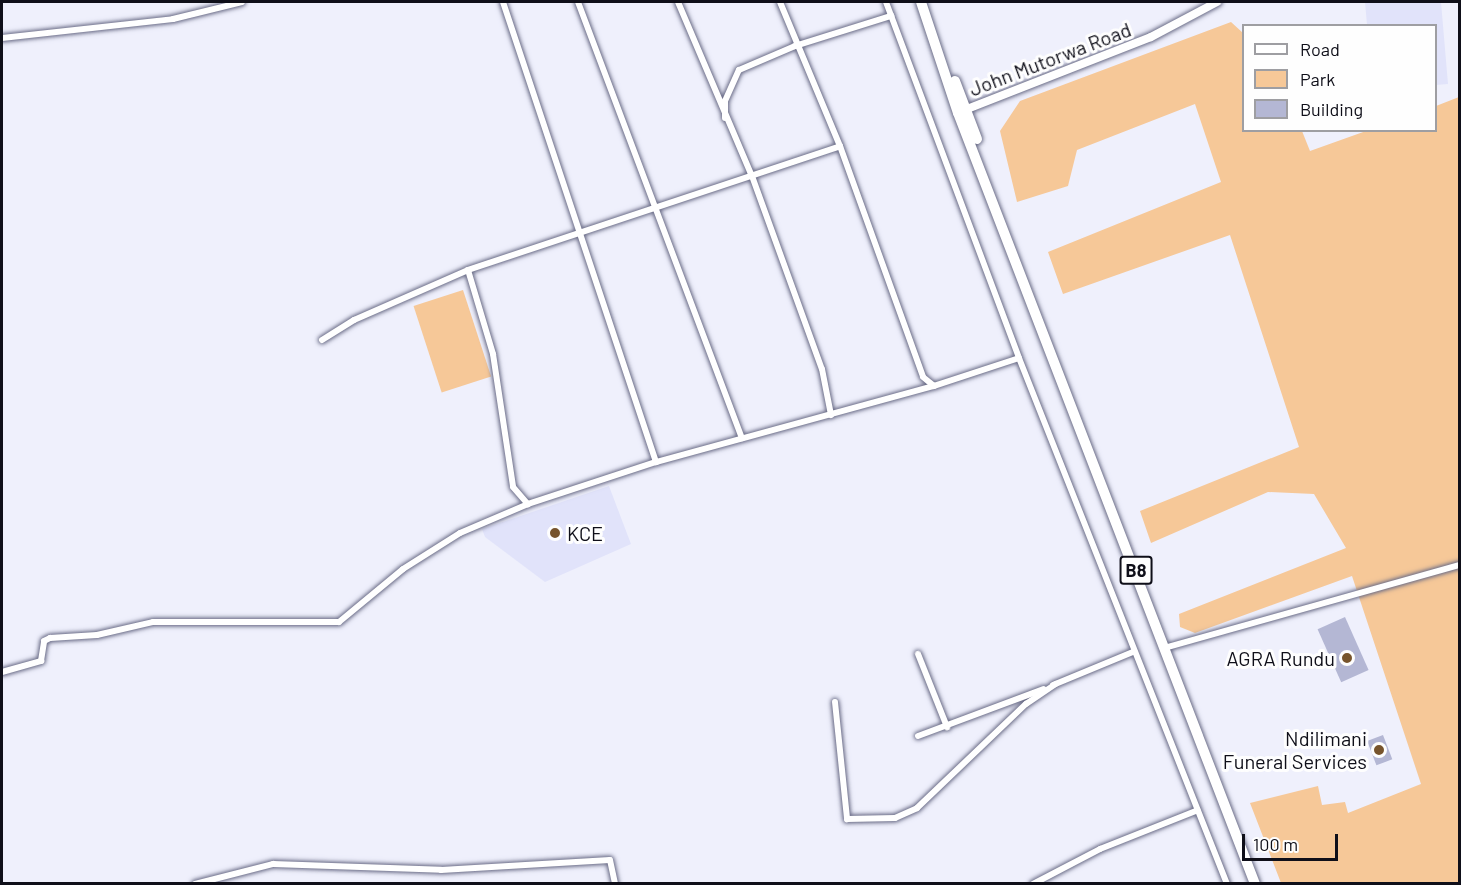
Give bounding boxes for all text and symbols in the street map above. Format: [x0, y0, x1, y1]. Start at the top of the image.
street label: John Mutorwa Road [966, 17, 1134, 101]
legend [1242, 24, 1437, 132]
text: Road [1300, 38, 1340, 60]
text: Park [1300, 68, 1335, 90]
text: Building [1300, 98, 1363, 120]
place label: KCE [567, 521, 603, 545]
marker: KCE [548, 526, 562, 540]
road number: B8 [1120, 555, 1152, 585]
place label: AGRA Rundu [1226, 646, 1335, 670]
marker: AGRA Rundu [1340, 651, 1354, 665]
place label: Ndilimani Funeral Services [1223, 726, 1367, 773]
marker: Ndilimani Funeral Services [1372, 743, 1386, 757]
scale bar [1245, 822, 1341, 860]
text: 100 m [1253, 833, 1298, 855]

